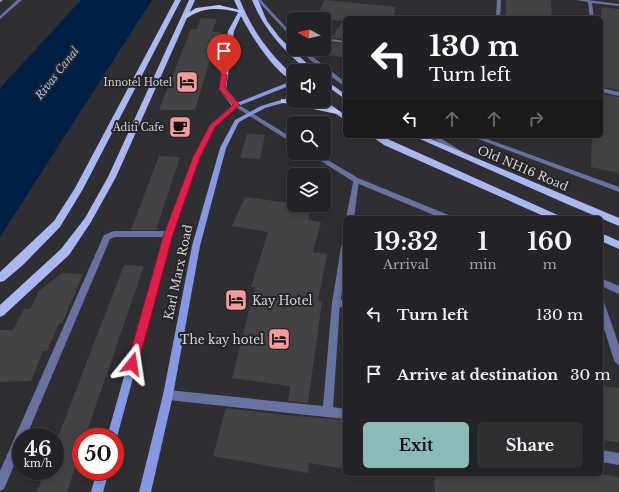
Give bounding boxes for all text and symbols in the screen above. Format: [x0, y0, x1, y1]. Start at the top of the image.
north arrow [287, 12, 331, 56]
map controls [287, 12, 331, 212]
text: 130 m [429, 29, 519, 64]
icon: left [363, 32, 415, 84]
pin [207, 34, 241, 75]
icon: arrive [213, 40, 235, 62]
water label: Rivas Canal [32, 44, 82, 103]
button: sound [287, 64, 331, 108]
text: Turn left [429, 64, 511, 86]
hotel icon: Innotel Hotel [174, 69, 200, 95]
place label: Innotel Hotel [104, 76, 172, 89]
icon: left [399, 108, 421, 130]
icon: ahead [441, 108, 463, 130]
icon: ahead [483, 108, 505, 130]
icon: right [525, 108, 547, 130]
cafe icon: Aditi Cafe [167, 114, 193, 140]
button: search [287, 116, 331, 160]
place label: Aditi Cafe [112, 121, 164, 134]
street label: Old NH16 Road [475, 142, 571, 194]
button: layers [287, 168, 331, 212]
street label: Karl Marx Road [161, 223, 195, 321]
text: 19:32 [374, 227, 438, 256]
text: 1 [478, 227, 488, 256]
text: 160 [527, 227, 572, 256]
text: Arrival [383, 256, 429, 273]
text: min [469, 256, 496, 273]
text: m [543, 256, 557, 273]
hotel icon: Kay Hotel [223, 287, 249, 313]
place label: Kay Hotel [252, 293, 313, 308]
icon: left [363, 303, 385, 325]
text: Turn left [397, 305, 468, 324]
text: 130 m [536, 305, 583, 324]
hotel icon: The kay hotel [266, 326, 292, 352]
place label: The kay hotel [180, 332, 264, 347]
position arrow [111, 343, 153, 385]
icon: arrive [363, 363, 385, 385]
text: Arrive at destination [397, 365, 558, 384]
text: 30 m [570, 365, 611, 384]
button: Exit [363, 422, 469, 468]
button: Share [477, 422, 583, 468]
speed limit sign: 50 [72, 428, 124, 480]
text: 46 [25, 437, 51, 461]
text: km/h [24, 457, 52, 470]

